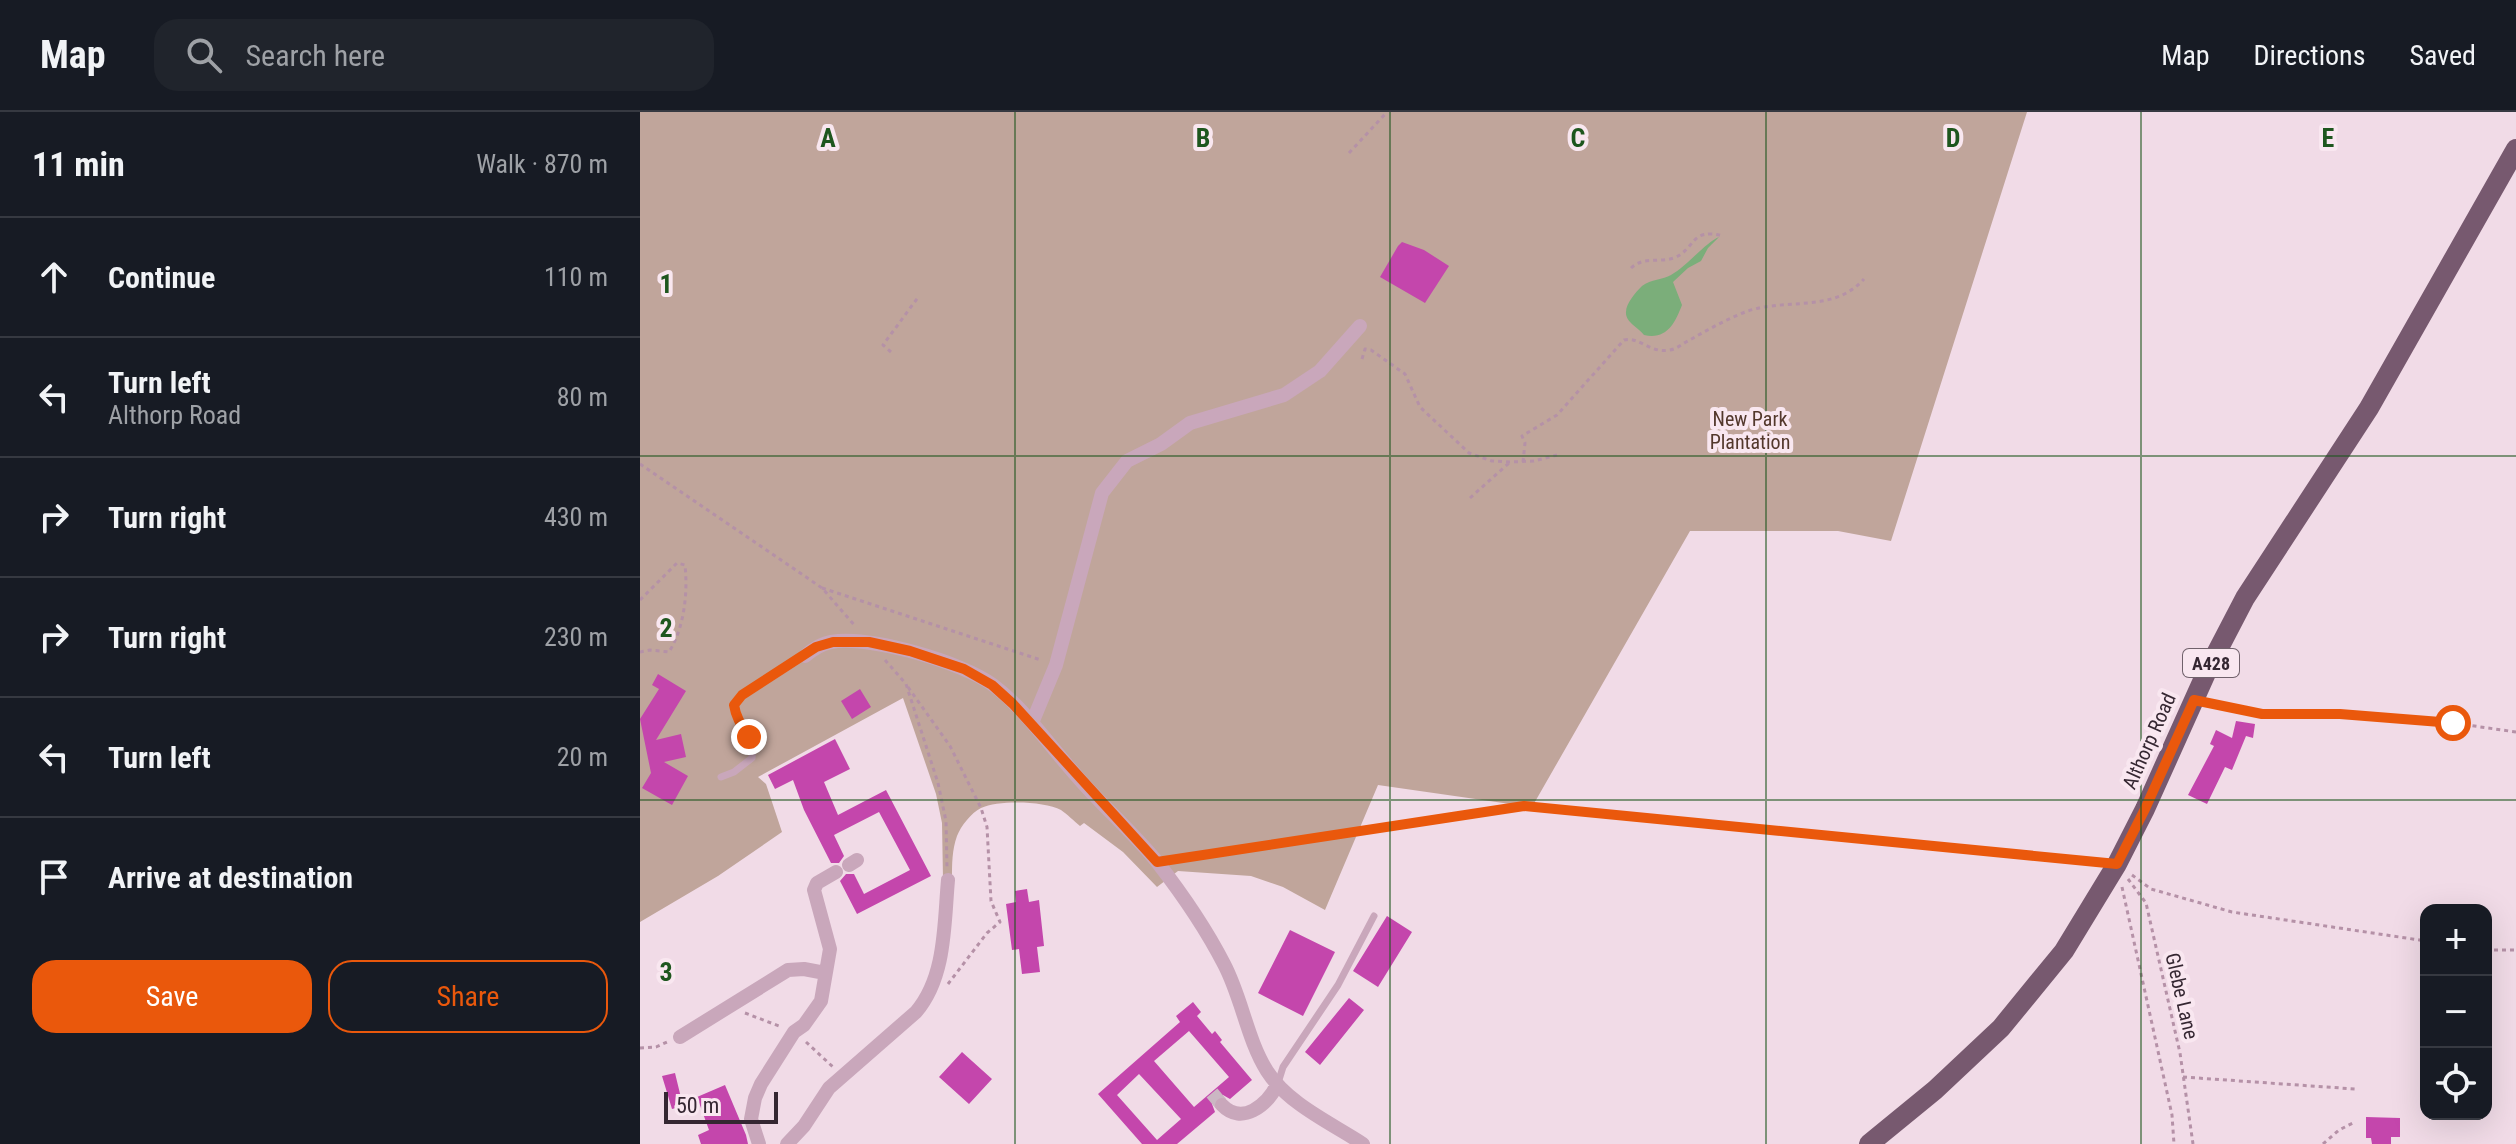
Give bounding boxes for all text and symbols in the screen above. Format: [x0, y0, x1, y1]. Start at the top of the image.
search box [154, 19, 714, 91]
text: Map [40, 33, 106, 77]
icon: search [182, 33, 226, 77]
text: Search here [246, 38, 385, 73]
text: Map [2161, 39, 2210, 72]
text: Directions [2254, 39, 2365, 72]
text: Saved [2409, 39, 2476, 72]
text: A [820, 123, 836, 153]
text: B [1196, 123, 1210, 153]
text: C [1571, 123, 1586, 153]
text: D [1946, 123, 1960, 153]
text: E [2322, 123, 2335, 153]
text: 11 min [32, 144, 125, 184]
text: Walk · 870 m [476, 149, 608, 179]
icon: ahead [32, 255, 76, 299]
text: Continue [108, 260, 215, 295]
text: 110 m [544, 262, 608, 292]
text: 1 [659, 269, 673, 299]
text: Turn left [108, 365, 211, 400]
icon: left [32, 375, 76, 419]
text: 80 m [557, 382, 608, 412]
text: Althorp Road [108, 400, 241, 430]
park label: New Park Plantation [1710, 407, 1790, 454]
icon: right [32, 495, 76, 539]
text: Turn right [108, 500, 226, 535]
text: 430 m [544, 502, 608, 532]
text: 2 [659, 613, 673, 643]
icon: right [32, 615, 76, 659]
text: Turn right [108, 620, 226, 655]
text: 230 m [544, 622, 608, 652]
road number: A428 [2183, 649, 2239, 677]
street label: Althorp Road [2117, 689, 2181, 793]
route start [2435, 705, 2471, 741]
route end [731, 719, 767, 755]
icon: left [32, 735, 76, 779]
text: Turn left [108, 740, 211, 775]
text: 20 m [557, 742, 608, 772]
icon: arrive [32, 855, 76, 899]
text: Arrive at destination [108, 860, 353, 895]
map controls [2420, 904, 2492, 1120]
button: + [2420, 904, 2492, 976]
street label: Glebe Lane [2160, 951, 2204, 1041]
text: 3 [659, 957, 673, 987]
button: Save [32, 960, 312, 1033]
button: Share [328, 960, 608, 1033]
button: − [2420, 976, 2492, 1048]
button: locate [2420, 1048, 2492, 1120]
scale bar [664, 1088, 778, 1124]
text: 50 m [676, 1093, 719, 1118]

